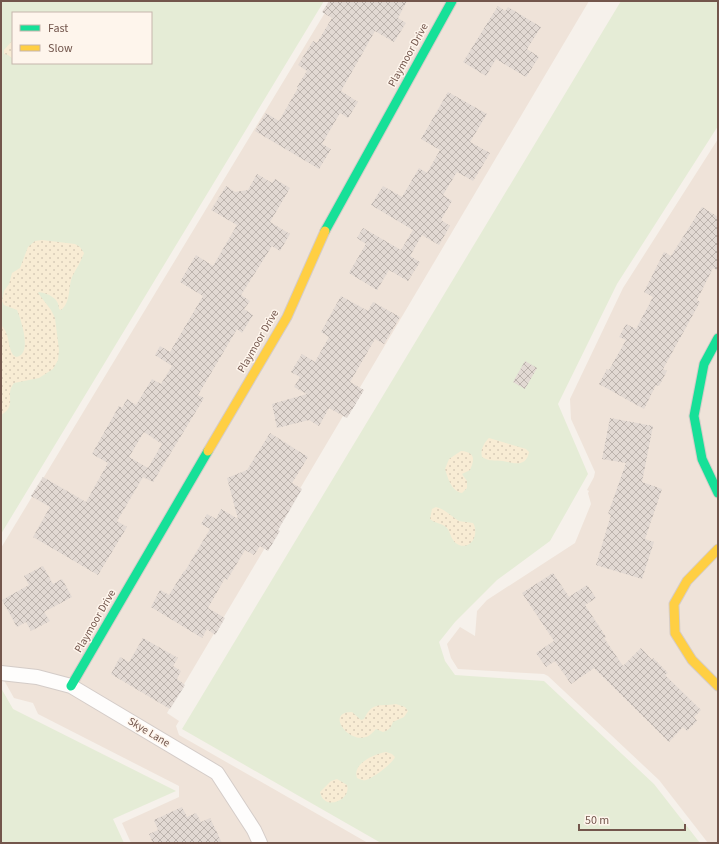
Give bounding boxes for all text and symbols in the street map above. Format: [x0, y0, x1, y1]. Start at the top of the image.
legend [12, 12, 152, 64]
text: Fast [48, 20, 68, 37]
street label: Playmoor Drive [384, 20, 432, 90]
text: Slow [48, 40, 73, 57]
street label: Playmoor Drive [234, 306, 282, 375]
street label: Playmoor Drive [71, 586, 119, 655]
street label: Skye Lane [125, 714, 173, 751]
scale bar [579, 806, 685, 832]
text: 50 m [585, 812, 609, 829]

